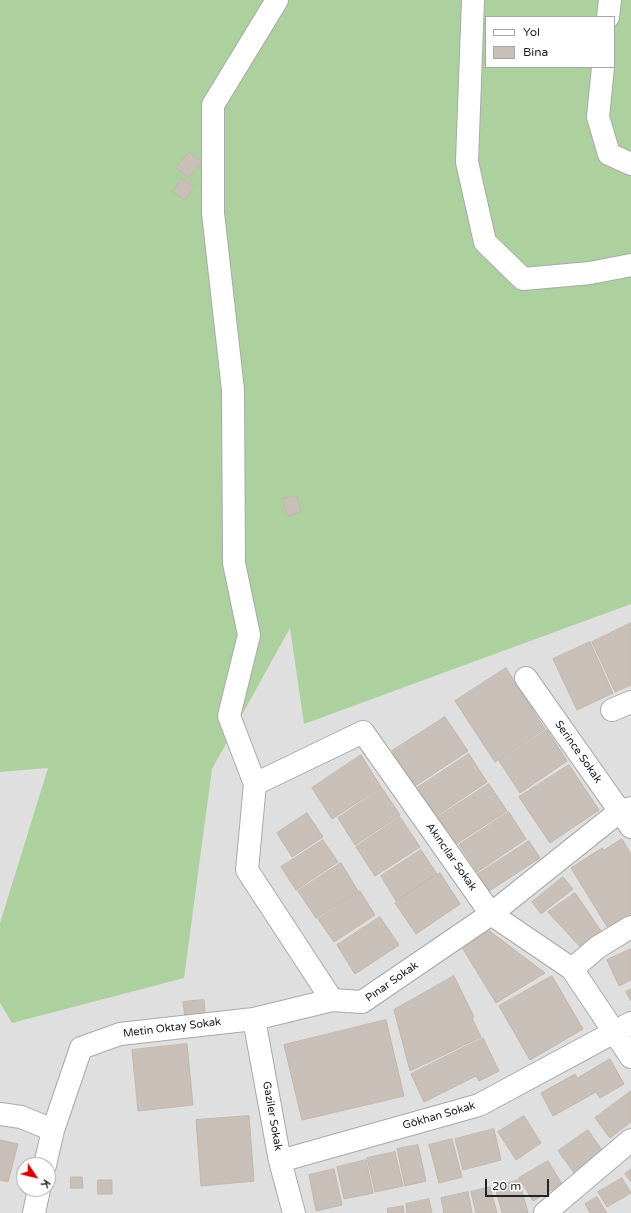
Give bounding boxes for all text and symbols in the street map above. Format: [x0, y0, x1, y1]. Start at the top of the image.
legend [485, 16, 615, 68]
text: Yol [523, 25, 540, 39]
text: Bina [523, 45, 548, 59]
street label: Serince Sokak [552, 718, 604, 786]
street label: Akıncılar Sokak [423, 821, 479, 893]
street label: Pınar Sokak [363, 959, 421, 1005]
street label: Metin Oktay Sokak [122, 1015, 222, 1041]
street label: Gaziler Sokak [259, 1080, 285, 1152]
street label: Gökhan Sokak [401, 1099, 477, 1133]
north arrow [16, 1157, 56, 1197]
scale bar [487, 1171, 551, 1197]
text: K [38, 1177, 53, 1190]
text: 20 m [492, 1179, 521, 1193]

